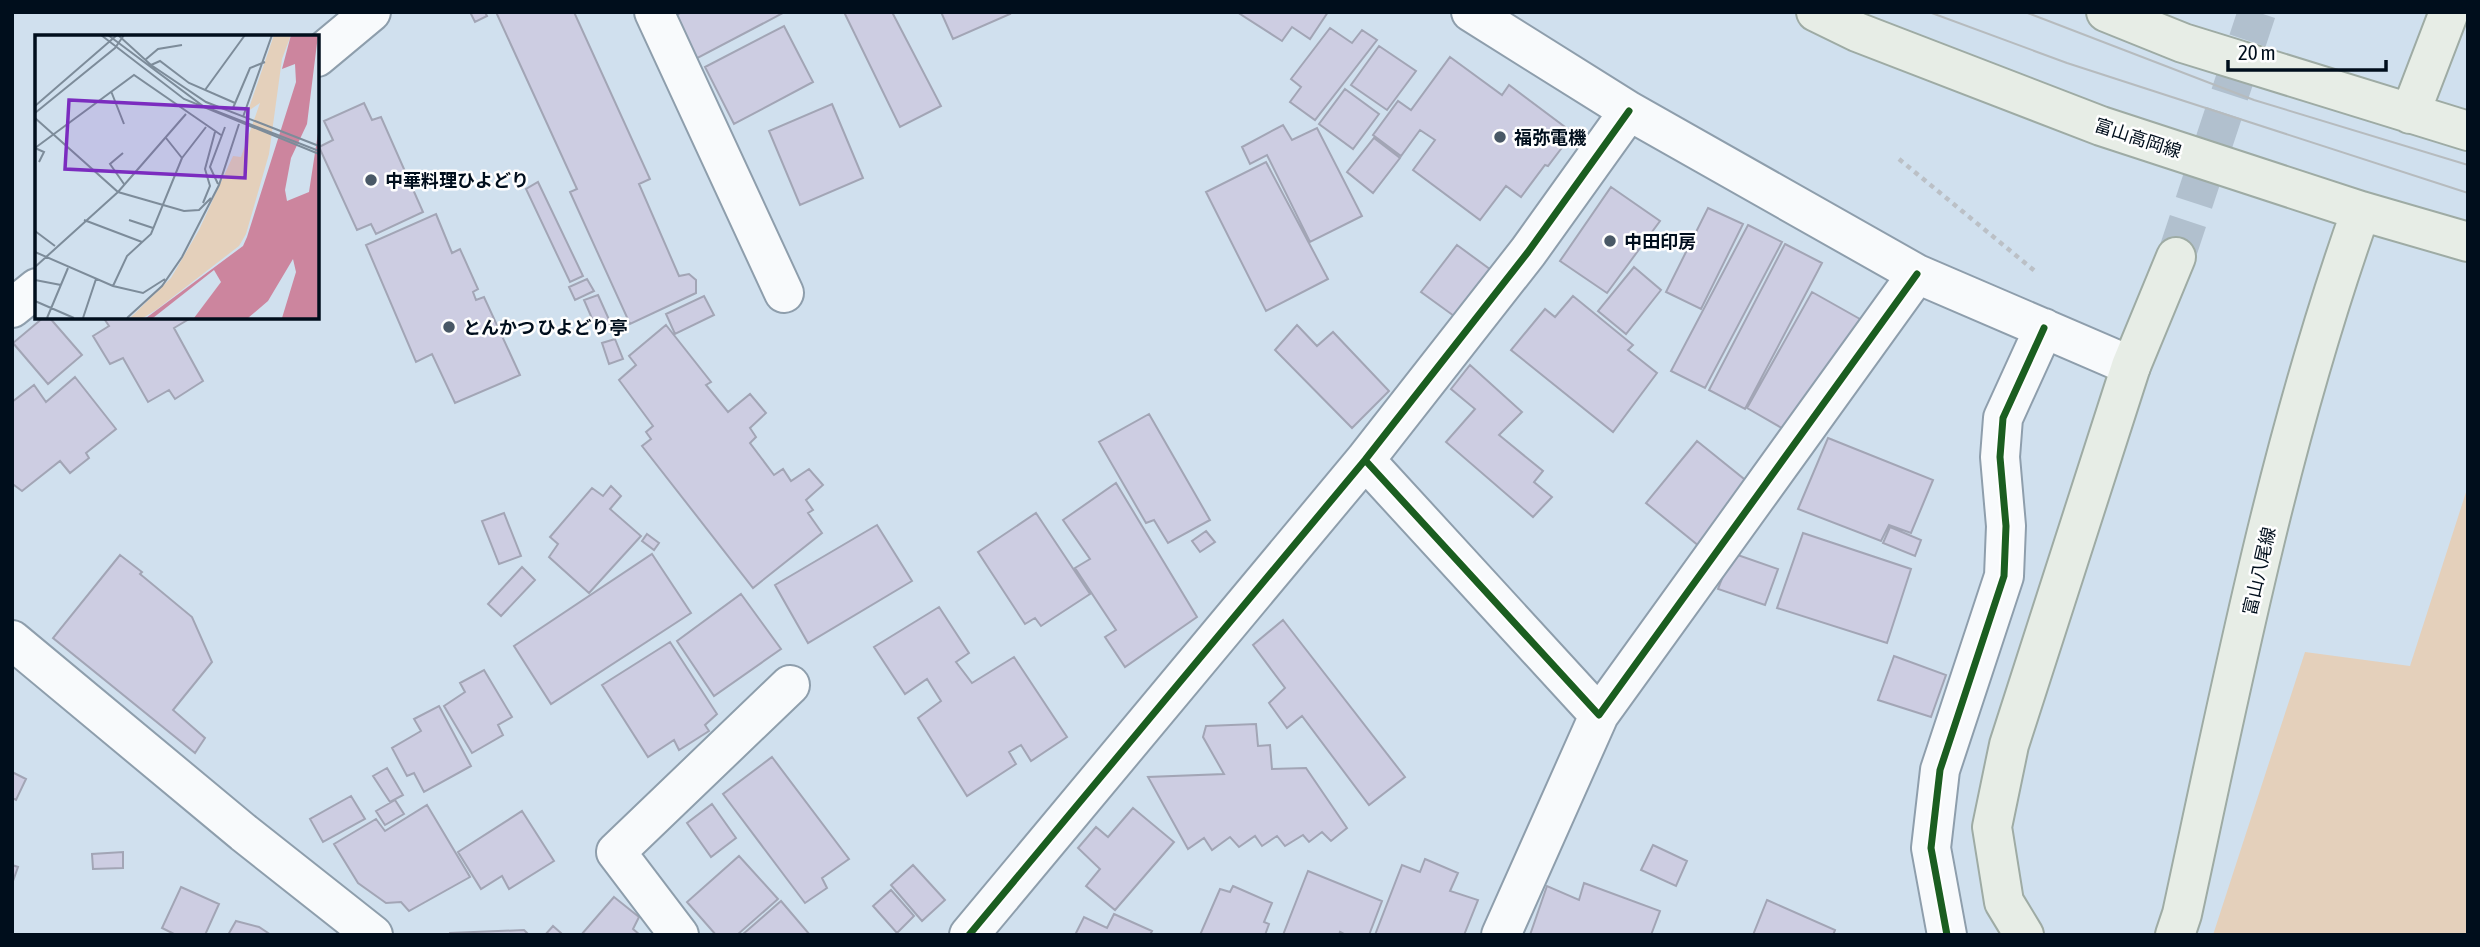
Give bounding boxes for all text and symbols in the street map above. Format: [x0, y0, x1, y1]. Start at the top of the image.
scale bar [2228, 28, 2386, 72]
inset map [35, 35, 318, 318]
text: 20 m [2238, 40, 2276, 64]
street label: 富山高岡線 [2092, 114, 2184, 162]
place label: 福弥電機 [1514, 127, 1587, 148]
marker: 福弥電機 [1492, 129, 1508, 145]
place label: 中華料理ひよどり [385, 170, 529, 191]
marker: 中華料理ひよどり [363, 172, 379, 188]
place label: 中田印房 [1624, 231, 1696, 252]
marker: 中田印房 [1602, 233, 1618, 249]
place label: とんかつ ひよどり亭 [463, 317, 627, 338]
marker: とんかつ ひよどり亭 [441, 319, 457, 335]
street label: 富山八尾線 [2239, 525, 2279, 617]

